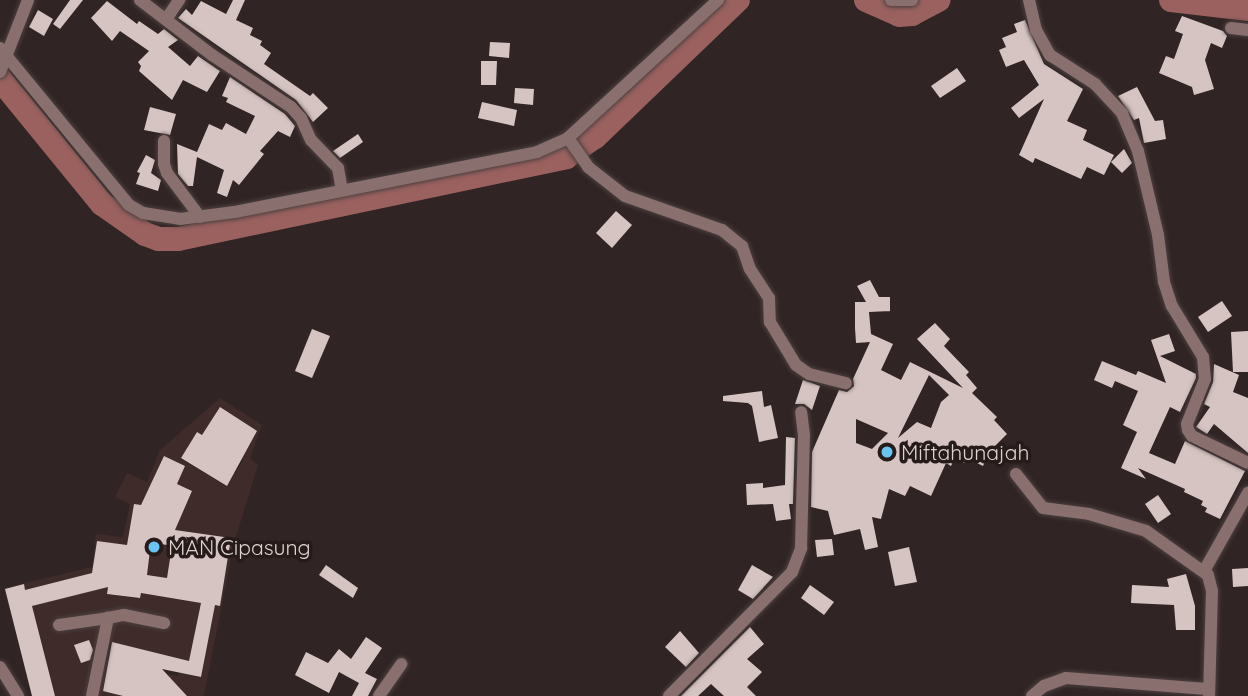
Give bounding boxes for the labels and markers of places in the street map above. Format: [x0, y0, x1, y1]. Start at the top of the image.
place label: Miftahunajah [901, 439, 1029, 465]
marker: Miftahunajah [879, 444, 895, 460]
place label: MAN Cipasung [168, 534, 311, 560]
marker: MAN Cipasung [146, 539, 162, 555]

